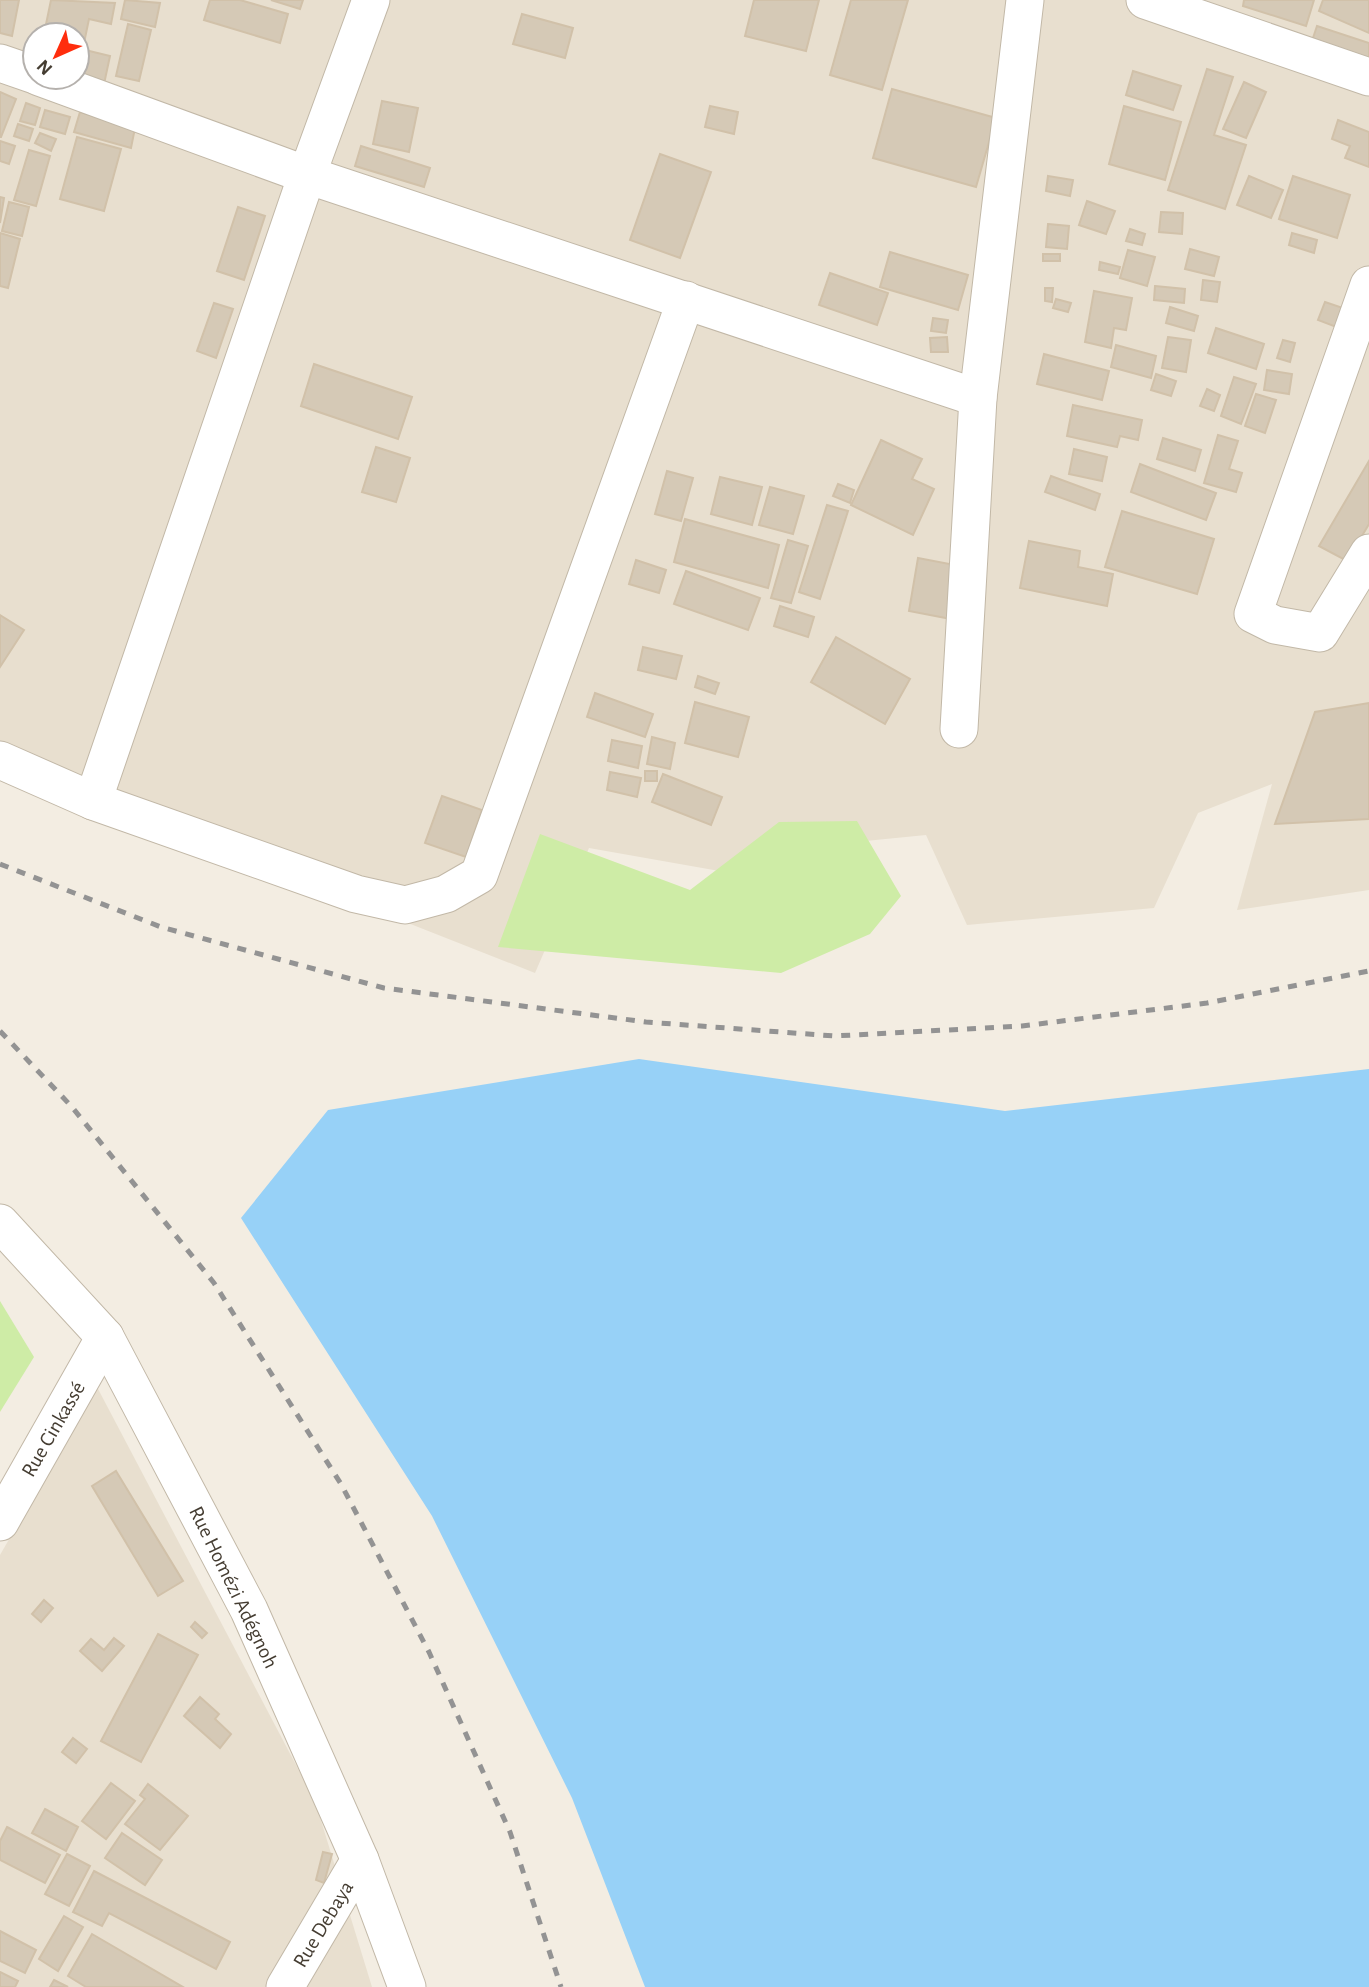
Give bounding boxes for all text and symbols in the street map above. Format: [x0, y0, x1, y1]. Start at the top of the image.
north arrow [21, 21, 91, 91]
text: N [34, 56, 56, 78]
street label: Rue Cinkassé [18, 1378, 89, 1480]
street label: Rue Homézi Adégnoh [185, 1503, 282, 1671]
street label: Rue Debaya [289, 1877, 358, 1971]

